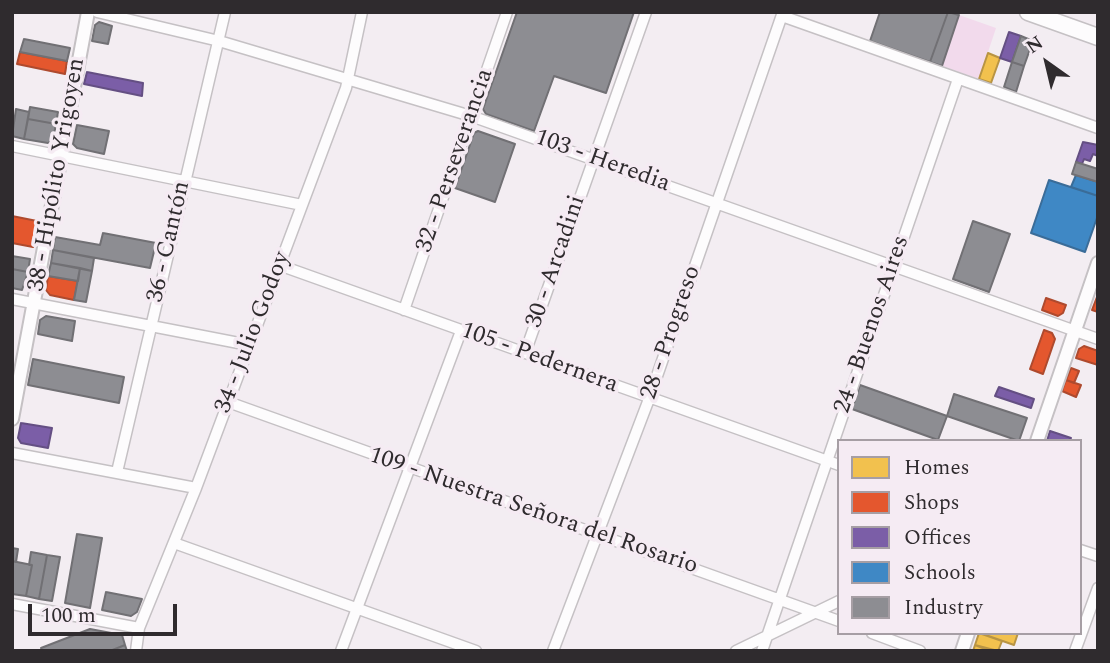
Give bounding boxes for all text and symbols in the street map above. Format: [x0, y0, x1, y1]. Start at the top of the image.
north arrow [1012, 28, 1082, 98]
text: N [1020, 29, 1050, 62]
street label: 38 - Hipólito Yrigoyen [23, 56, 93, 294]
street label: 32 - Perseverancia [411, 65, 501, 257]
street label: 103 - Heredia [530, 124, 674, 200]
street label: 36 - Cantón [142, 179, 198, 305]
street label: 30 - Arcadini [521, 192, 593, 332]
street label: 24 - Buenos Aires [829, 232, 917, 418]
street label: 34 - Julio Godoy [210, 248, 298, 418]
street label: 28 - Progreso [636, 262, 708, 404]
street label: 105 - Pedernera [457, 317, 621, 401]
legend [837, 439, 1082, 635]
street label: 109 - Nuestra Señora del Rosario [365, 442, 701, 582]
text: Homes [904, 452, 970, 484]
text: Shops [904, 487, 960, 519]
text: Offices [904, 522, 971, 554]
text: Schools [904, 557, 976, 589]
scale bar [32, 590, 180, 634]
text: Industry [904, 592, 983, 624]
text: 100 m [41, 600, 96, 632]

